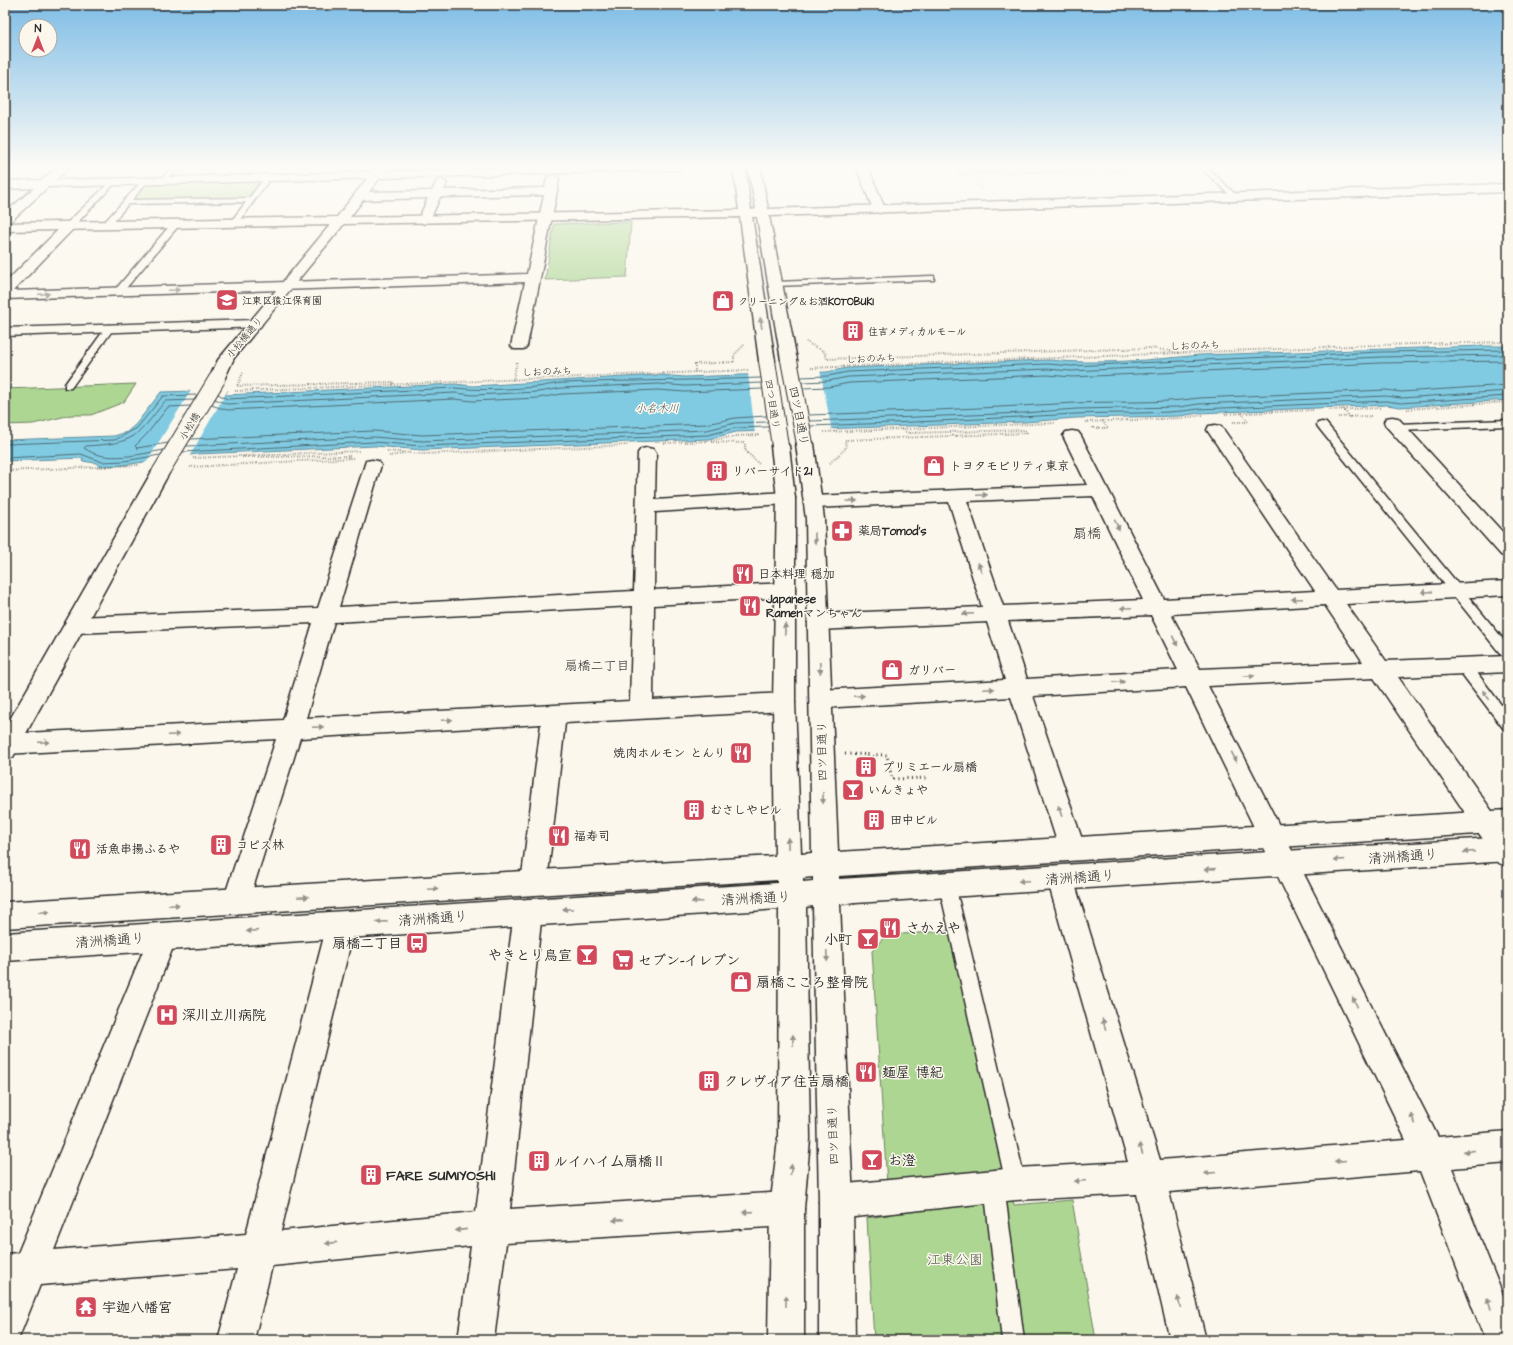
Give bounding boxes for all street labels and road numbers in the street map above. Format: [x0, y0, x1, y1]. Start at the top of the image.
street label: 小松橋通り [223, 314, 266, 361]
street label: しおのみち [1170, 338, 1220, 354]
street label: しおのみち [846, 351, 896, 367]
street label: しおのみち [522, 364, 572, 380]
street label: 四つ目通り [761, 378, 783, 430]
street label: 四ツ目通り [784, 385, 813, 447]
street label: 小松橋 [176, 410, 204, 443]
street label: 四ツ目通り [813, 721, 832, 781]
street label: 清洲橋通り [1367, 845, 1439, 869]
street label: 清洲橋通り [1044, 866, 1116, 890]
street label: 清洲橋通り [721, 887, 792, 911]
street label: 清洲橋通り [397, 907, 469, 931]
street label: 清洲橋通り [74, 929, 146, 953]
street label: 四ツ目通り [824, 1105, 843, 1165]

